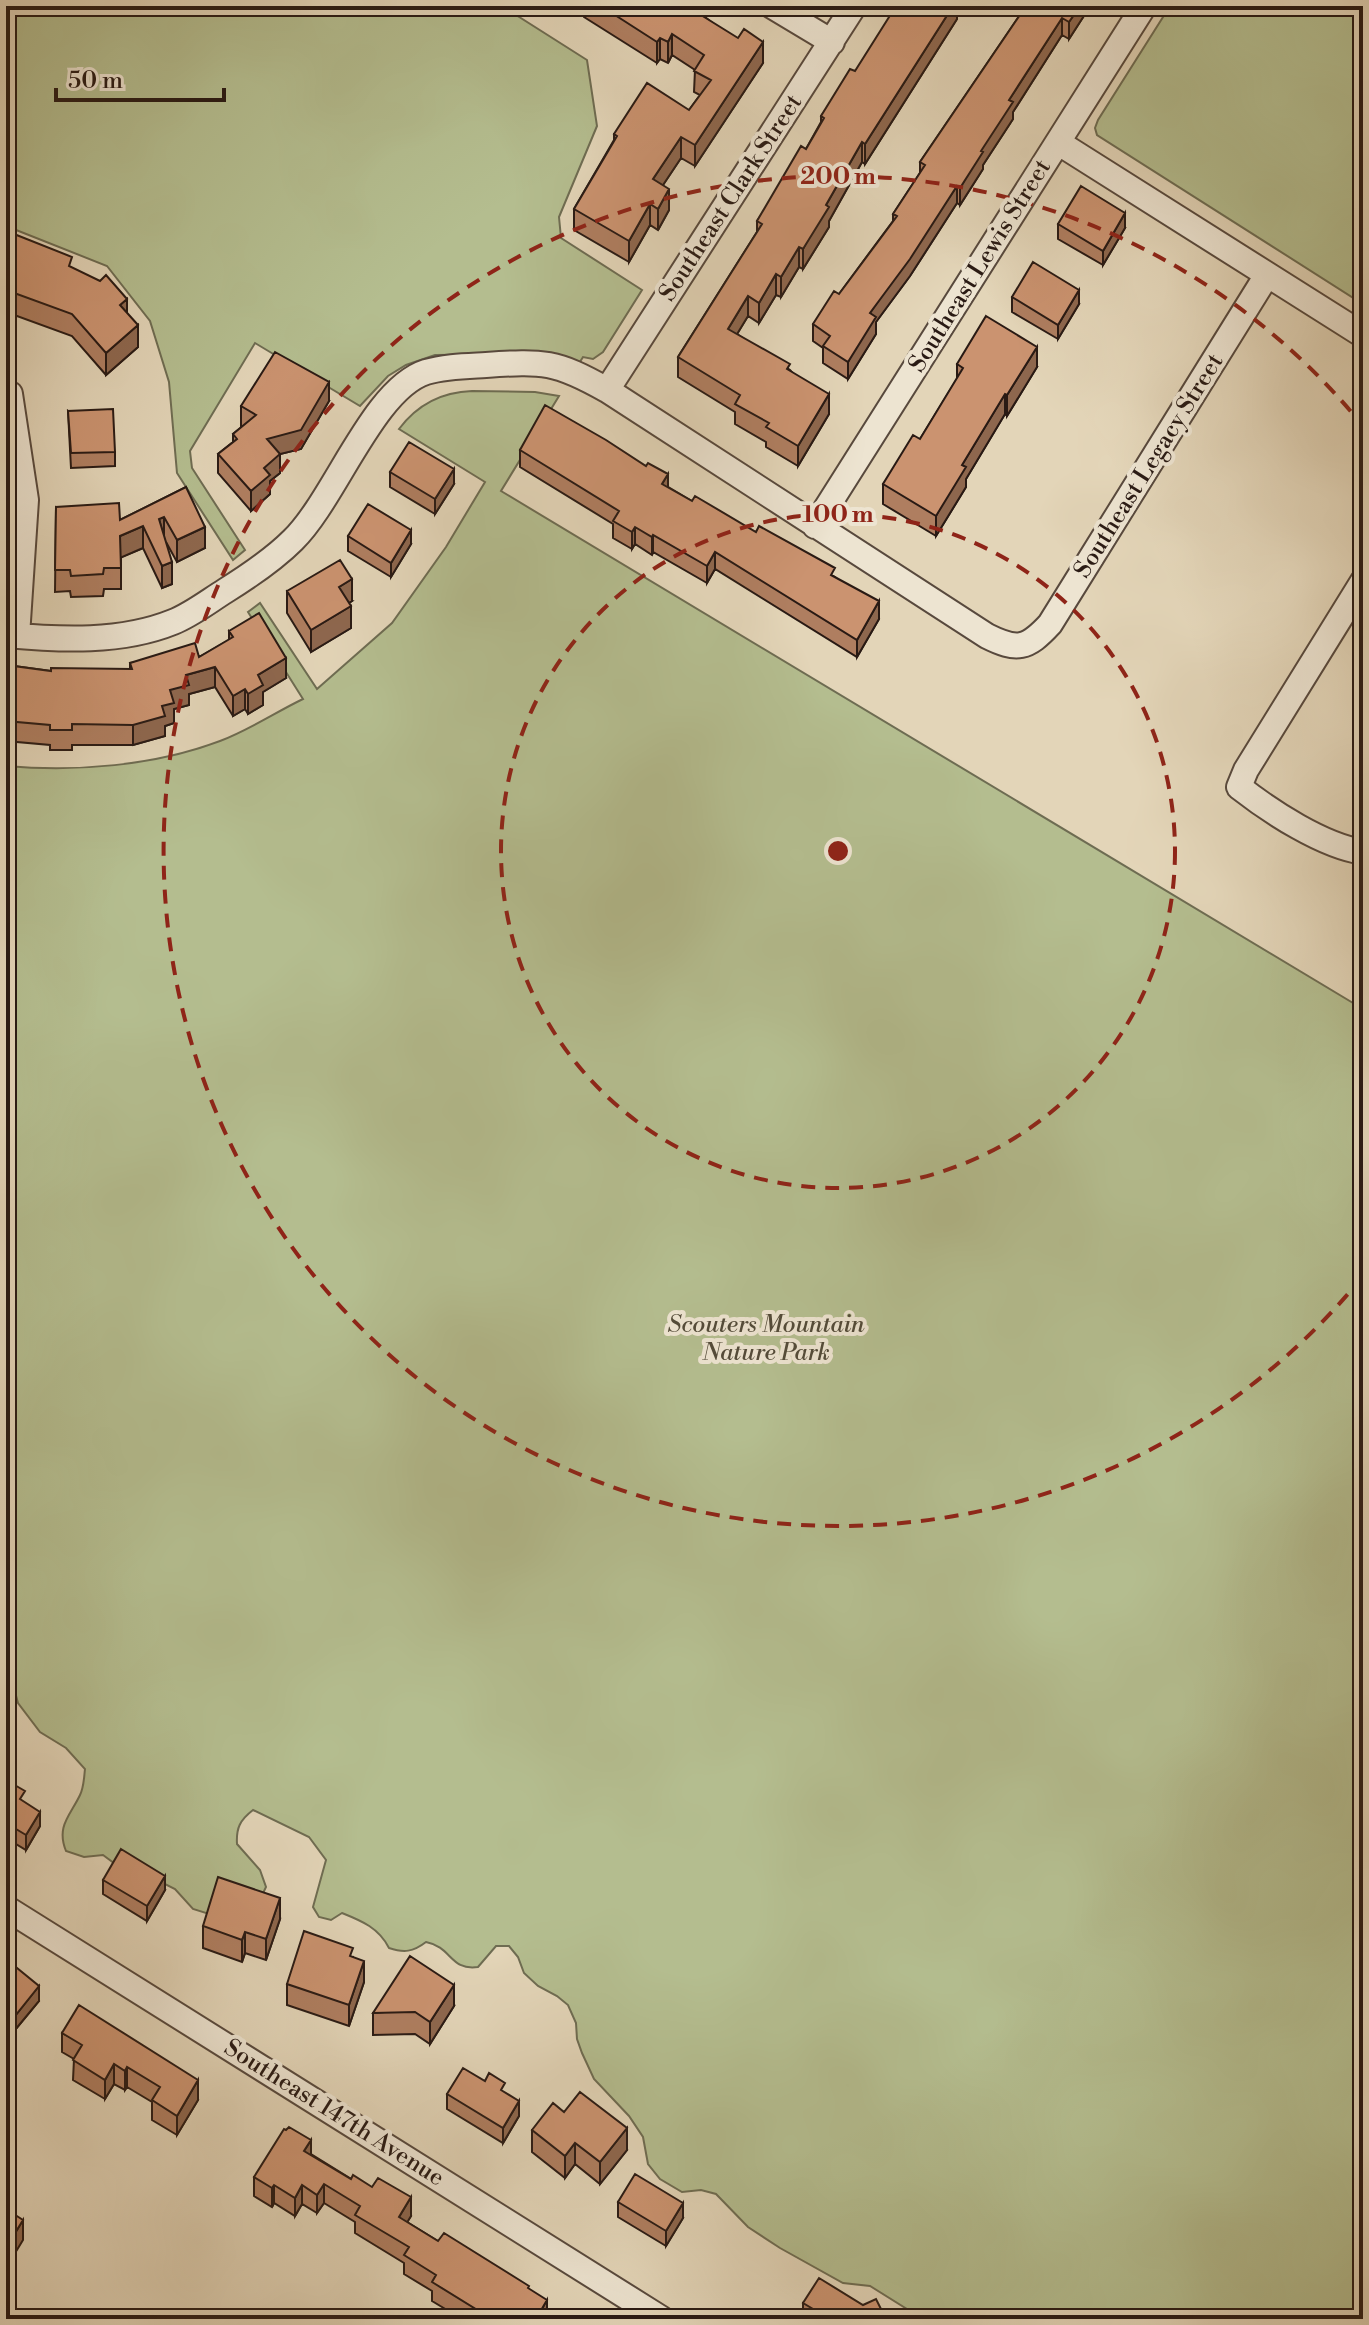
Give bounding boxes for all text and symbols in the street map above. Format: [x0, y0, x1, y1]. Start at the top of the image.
scale bar [56, 52, 224, 102]
text: 50 m [68, 66, 123, 96]
street label: Southeast Clark Street [653, 88, 809, 307]
street label: Southeast Lewis Street [902, 154, 1058, 378]
text: 200 m [800, 162, 876, 192]
street label: Southeast Legacy Street [1068, 348, 1231, 584]
text: 100 m [802, 500, 874, 530]
centre of rings [824, 837, 852, 865]
park label: Scouters Mountain Nature Park [667, 1310, 865, 1368]
street label: Southeast 147th Avenue [218, 2033, 450, 2193]

